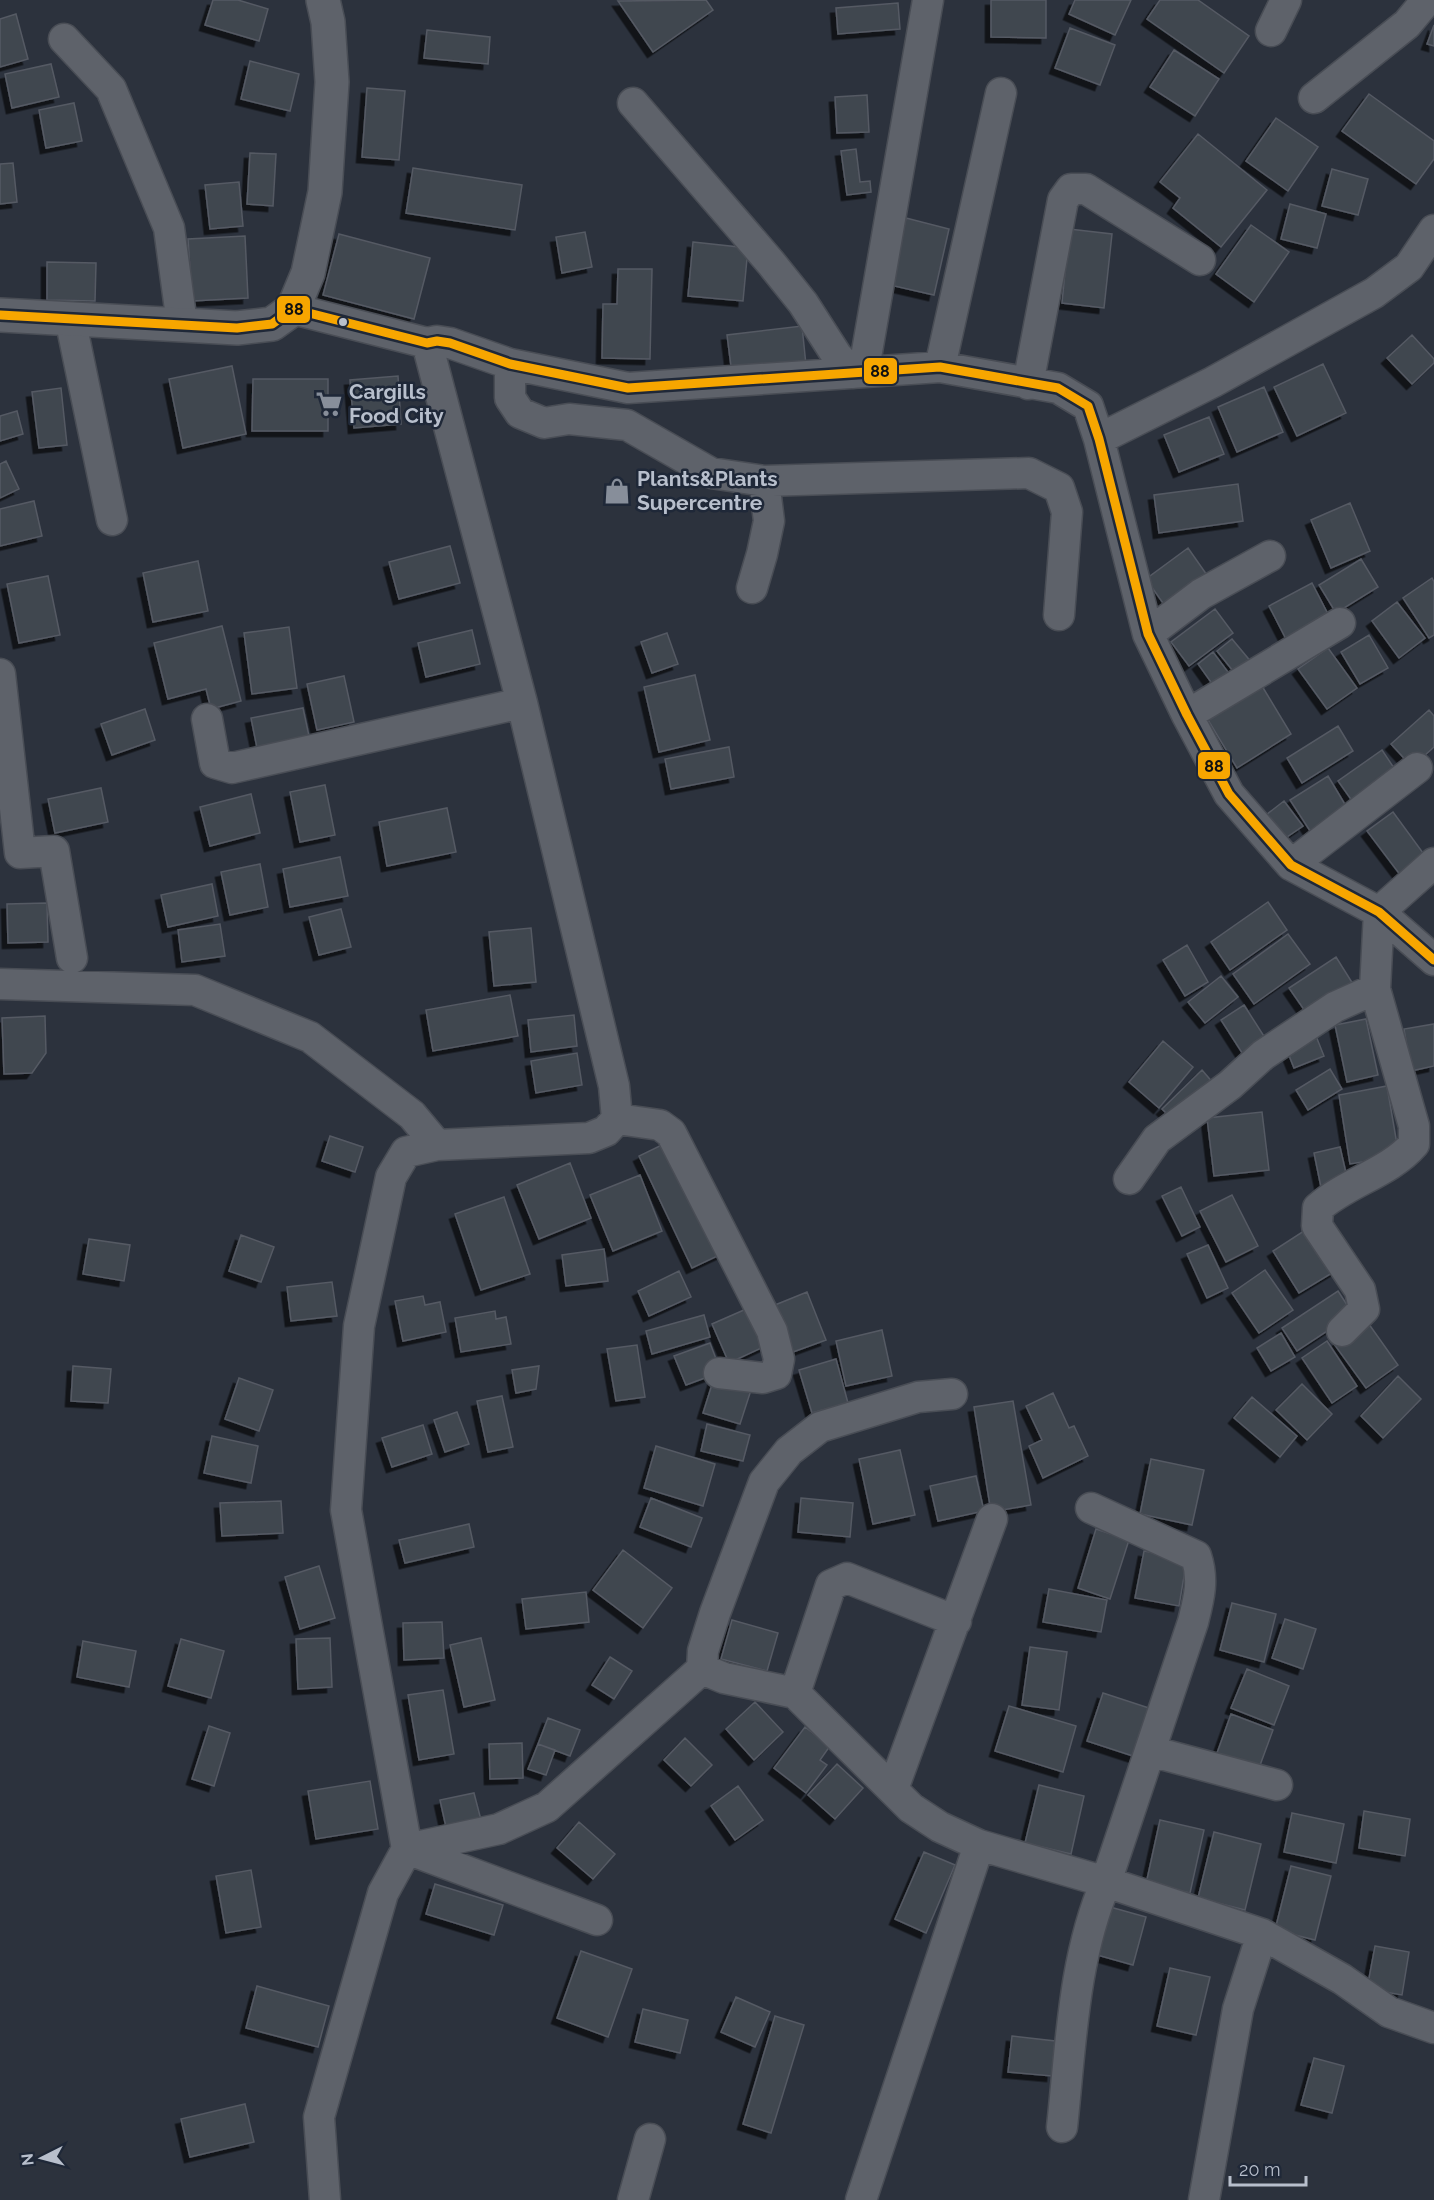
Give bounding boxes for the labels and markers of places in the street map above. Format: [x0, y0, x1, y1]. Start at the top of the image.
unlabelled marker [337, 316, 349, 328]
place label: Cargills Food City [349, 379, 444, 428]
supermarket icon: Cargills Food City [314, 389, 344, 419]
place label: Plants&Plants Supercentre [637, 466, 778, 515]
shop icon: Plants&Plants Supercentre [602, 476, 632, 506]

